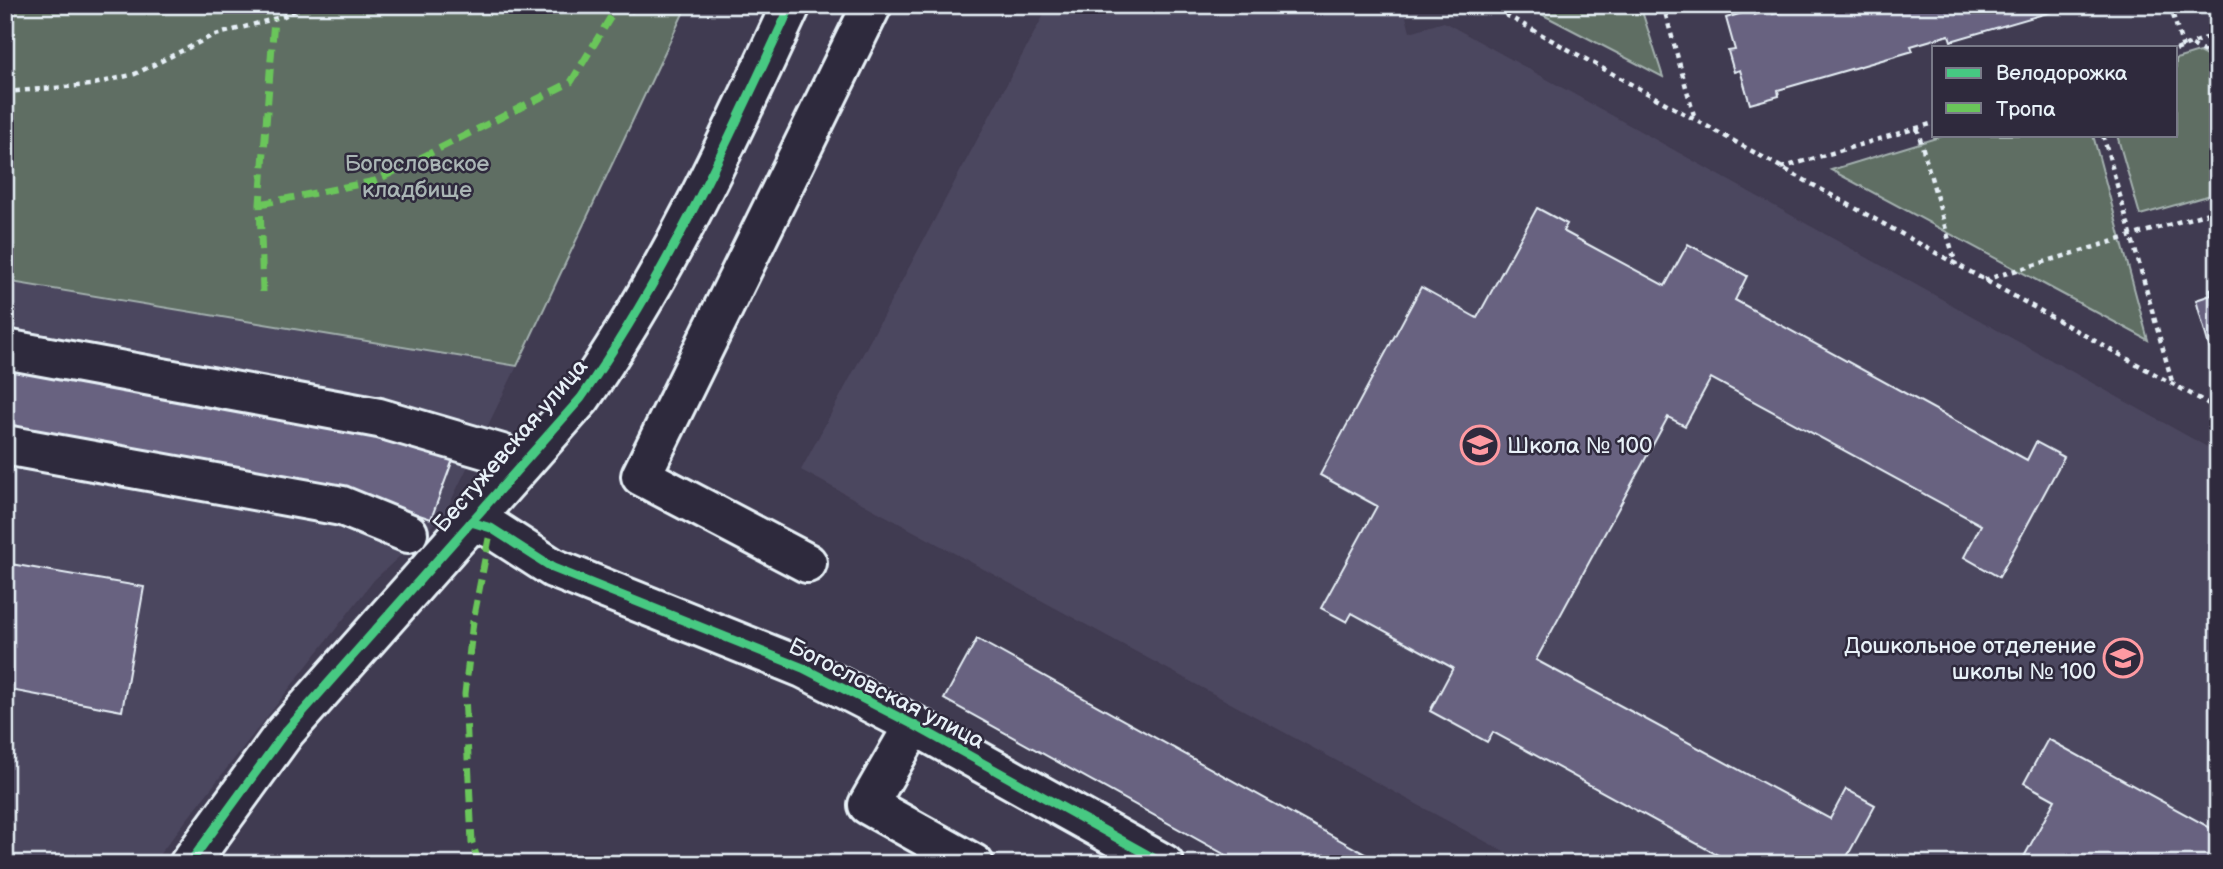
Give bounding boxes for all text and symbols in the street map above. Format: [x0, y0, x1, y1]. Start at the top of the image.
legend [1932, 46, 2178, 136]
text: Велодорожка [1996, 61, 2128, 86]
text: Тропа [1996, 97, 2056, 122]
park label: Богословское кладбище [345, 150, 490, 204]
street label: Бестужевская улица [428, 353, 594, 538]
school or university icon: Школа № 100 [1459, 424, 1501, 466]
place label: Школа № 100 [1507, 432, 1653, 460]
street label: Богословская улица [784, 632, 990, 756]
place label: Дошкольное отделение школы № 100 [1844, 632, 2096, 686]
school or university icon: Дошкольное отделение школы № 100 [2102, 637, 2144, 679]

